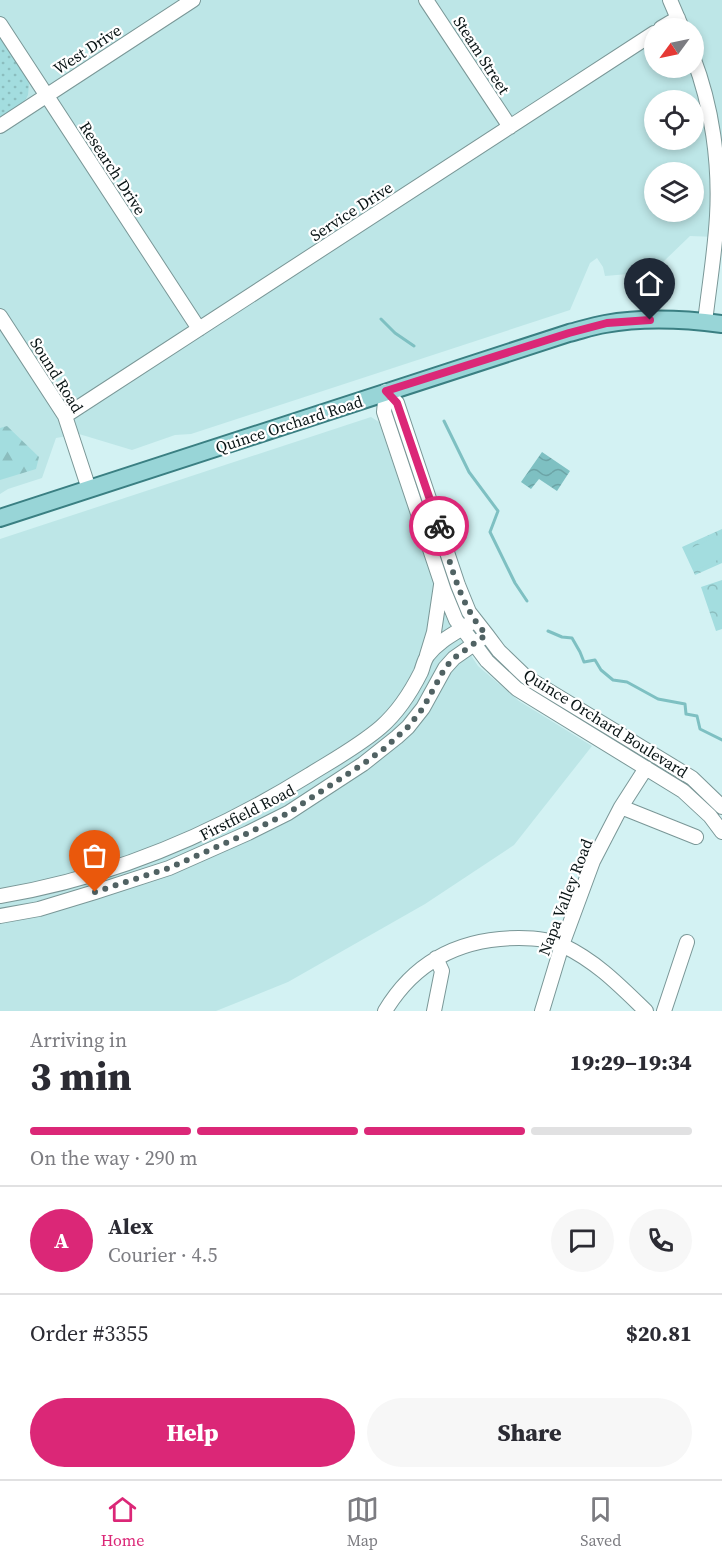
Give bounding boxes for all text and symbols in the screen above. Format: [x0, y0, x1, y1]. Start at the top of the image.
street label: Steam Street [449, 12, 516, 99]
north arrow [644, 18, 704, 78]
map controls [644, 18, 704, 222]
street label: West Drive [49, 19, 125, 79]
button: locate [644, 90, 704, 150]
street label: Research Drive [74, 117, 152, 219]
button: layers [644, 162, 704, 222]
street label: Service Drive [305, 176, 397, 246]
pin [624, 258, 675, 320]
icon: home [633, 267, 666, 300]
street label: Sound Road [25, 333, 89, 417]
street label: Quince Orchard Road [213, 390, 365, 458]
courier [409, 496, 469, 556]
icon: bike [423, 510, 456, 543]
street label: Quince Orchard Boulevard [520, 663, 692, 783]
street label: Firstfield Road [196, 779, 298, 845]
pin [69, 830, 120, 892]
street label: Napa Valley Road [533, 835, 597, 959]
icon: bag [78, 839, 111, 872]
text: Arriving in [30, 1026, 127, 1054]
text: 19:29–19:34 [570, 1047, 692, 1077]
text: 3 min [30, 1050, 132, 1103]
text: On the way · 290 m [30, 1144, 197, 1172]
button: chat [551, 1209, 614, 1272]
button: phone [629, 1209, 692, 1272]
text: Alex [108, 1211, 153, 1241]
text: A [54, 1225, 69, 1255]
text: Courier · 4.5 [108, 1241, 217, 1269]
text: Order #3355 [30, 1318, 148, 1348]
text: $20.81 [626, 1318, 692, 1348]
button: Help [30, 1398, 355, 1467]
button: Share [367, 1398, 692, 1467]
tab: Home [101, 1493, 144, 1551]
tab: Map [346, 1493, 379, 1551]
tab: Saved [580, 1493, 621, 1551]

